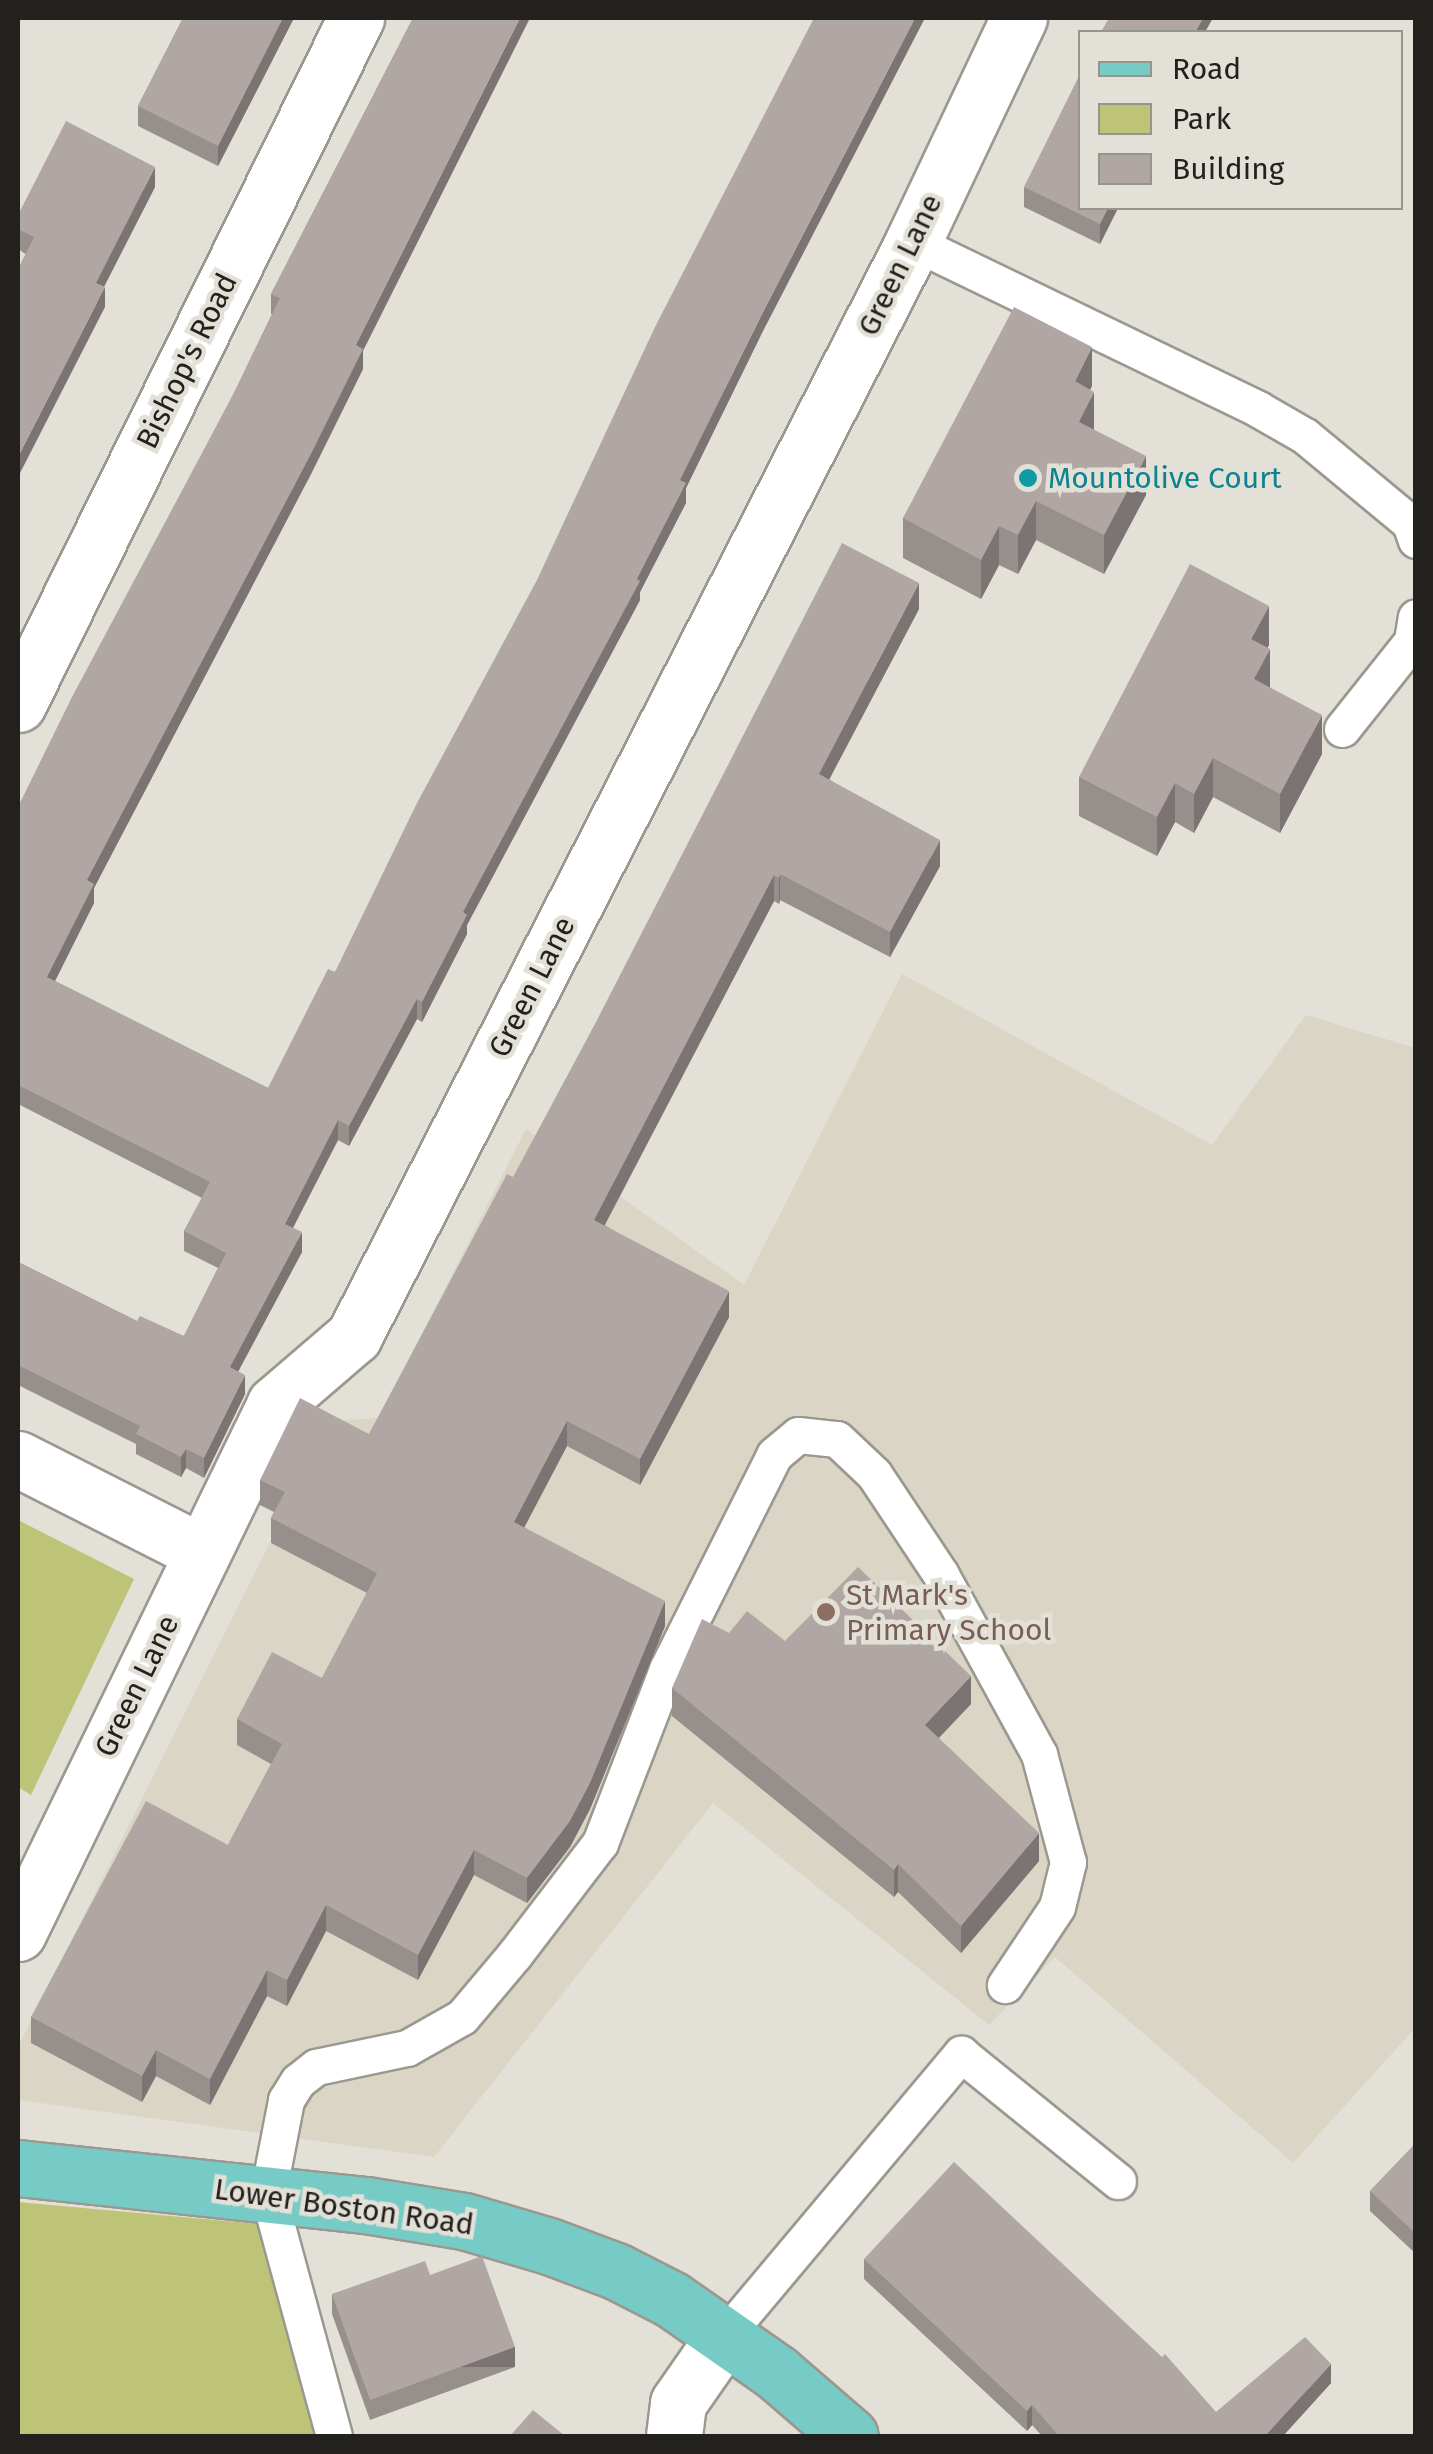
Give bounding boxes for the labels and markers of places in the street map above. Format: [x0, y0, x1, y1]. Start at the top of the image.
place label: Mountolive Court [1048, 460, 1282, 496]
marker: Mountolive Court [1017, 467, 1039, 489]
place label: St Mark's Primary School [846, 1577, 1051, 1648]
marker: St Mark's Primary School [815, 1601, 837, 1623]

